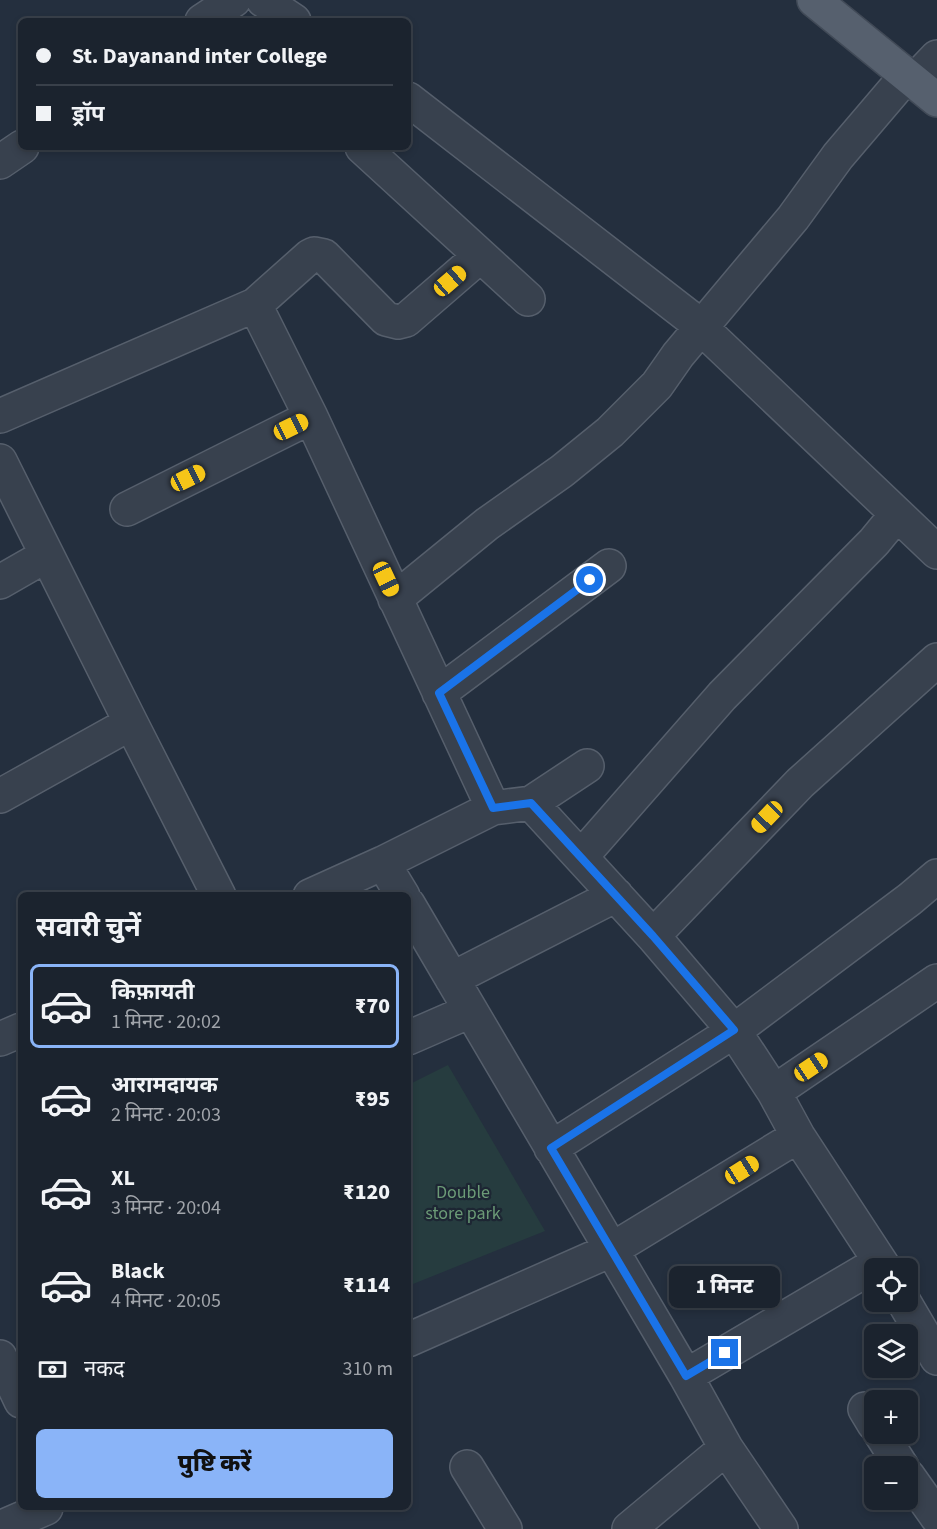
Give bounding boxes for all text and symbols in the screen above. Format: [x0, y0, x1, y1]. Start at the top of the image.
text: St. Dayanand inter College [72, 40, 327, 72]
text: ड्रॉप [72, 98, 105, 130]
car [431, 262, 469, 300]
car [271, 411, 311, 443]
car [168, 462, 208, 494]
car [370, 559, 402, 599]
route start [576, 566, 603, 593]
car [748, 798, 786, 836]
text: सवारी चुनें [36, 908, 141, 947]
text: किफ़ायती [111, 976, 195, 1008]
icon: car [39, 979, 93, 1033]
text: ₹70 [355, 990, 390, 1022]
text: 1 मिनट · 20:02 [111, 1008, 221, 1036]
car [791, 1049, 831, 1085]
text: आरामदायक [111, 1069, 218, 1101]
icon: car [39, 1072, 93, 1126]
text: ₹95 [355, 1083, 390, 1115]
text: 2 मिनट · 20:03 [111, 1101, 221, 1129]
car [722, 1153, 762, 1187]
text: XL [111, 1162, 135, 1194]
icon: car [39, 1165, 93, 1219]
text: ₹120 [343, 1176, 390, 1208]
park label: Double store park [425, 1180, 501, 1226]
text: 3 मिनट · 20:04 [111, 1194, 221, 1222]
text: Black [111, 1255, 165, 1287]
icon: car [39, 1258, 93, 1312]
map controls [864, 1258, 918, 1510]
button: locate [864, 1258, 918, 1312]
callout: 1 मिनट [670, 1266, 780, 1308]
text: ₹114 [343, 1269, 390, 1301]
text: 1 मिनट [696, 1273, 753, 1301]
text: 4 मिनट · 20:05 [111, 1287, 221, 1315]
button: layers [864, 1324, 918, 1378]
route end [711, 1339, 738, 1366]
icon: cash [36, 1353, 69, 1386]
text: नकद [84, 1353, 125, 1385]
text: 310 m [343, 1355, 393, 1383]
button: + [864, 1390, 918, 1444]
button: पुष्टि करें [36, 1429, 393, 1498]
button: − [864, 1456, 918, 1510]

